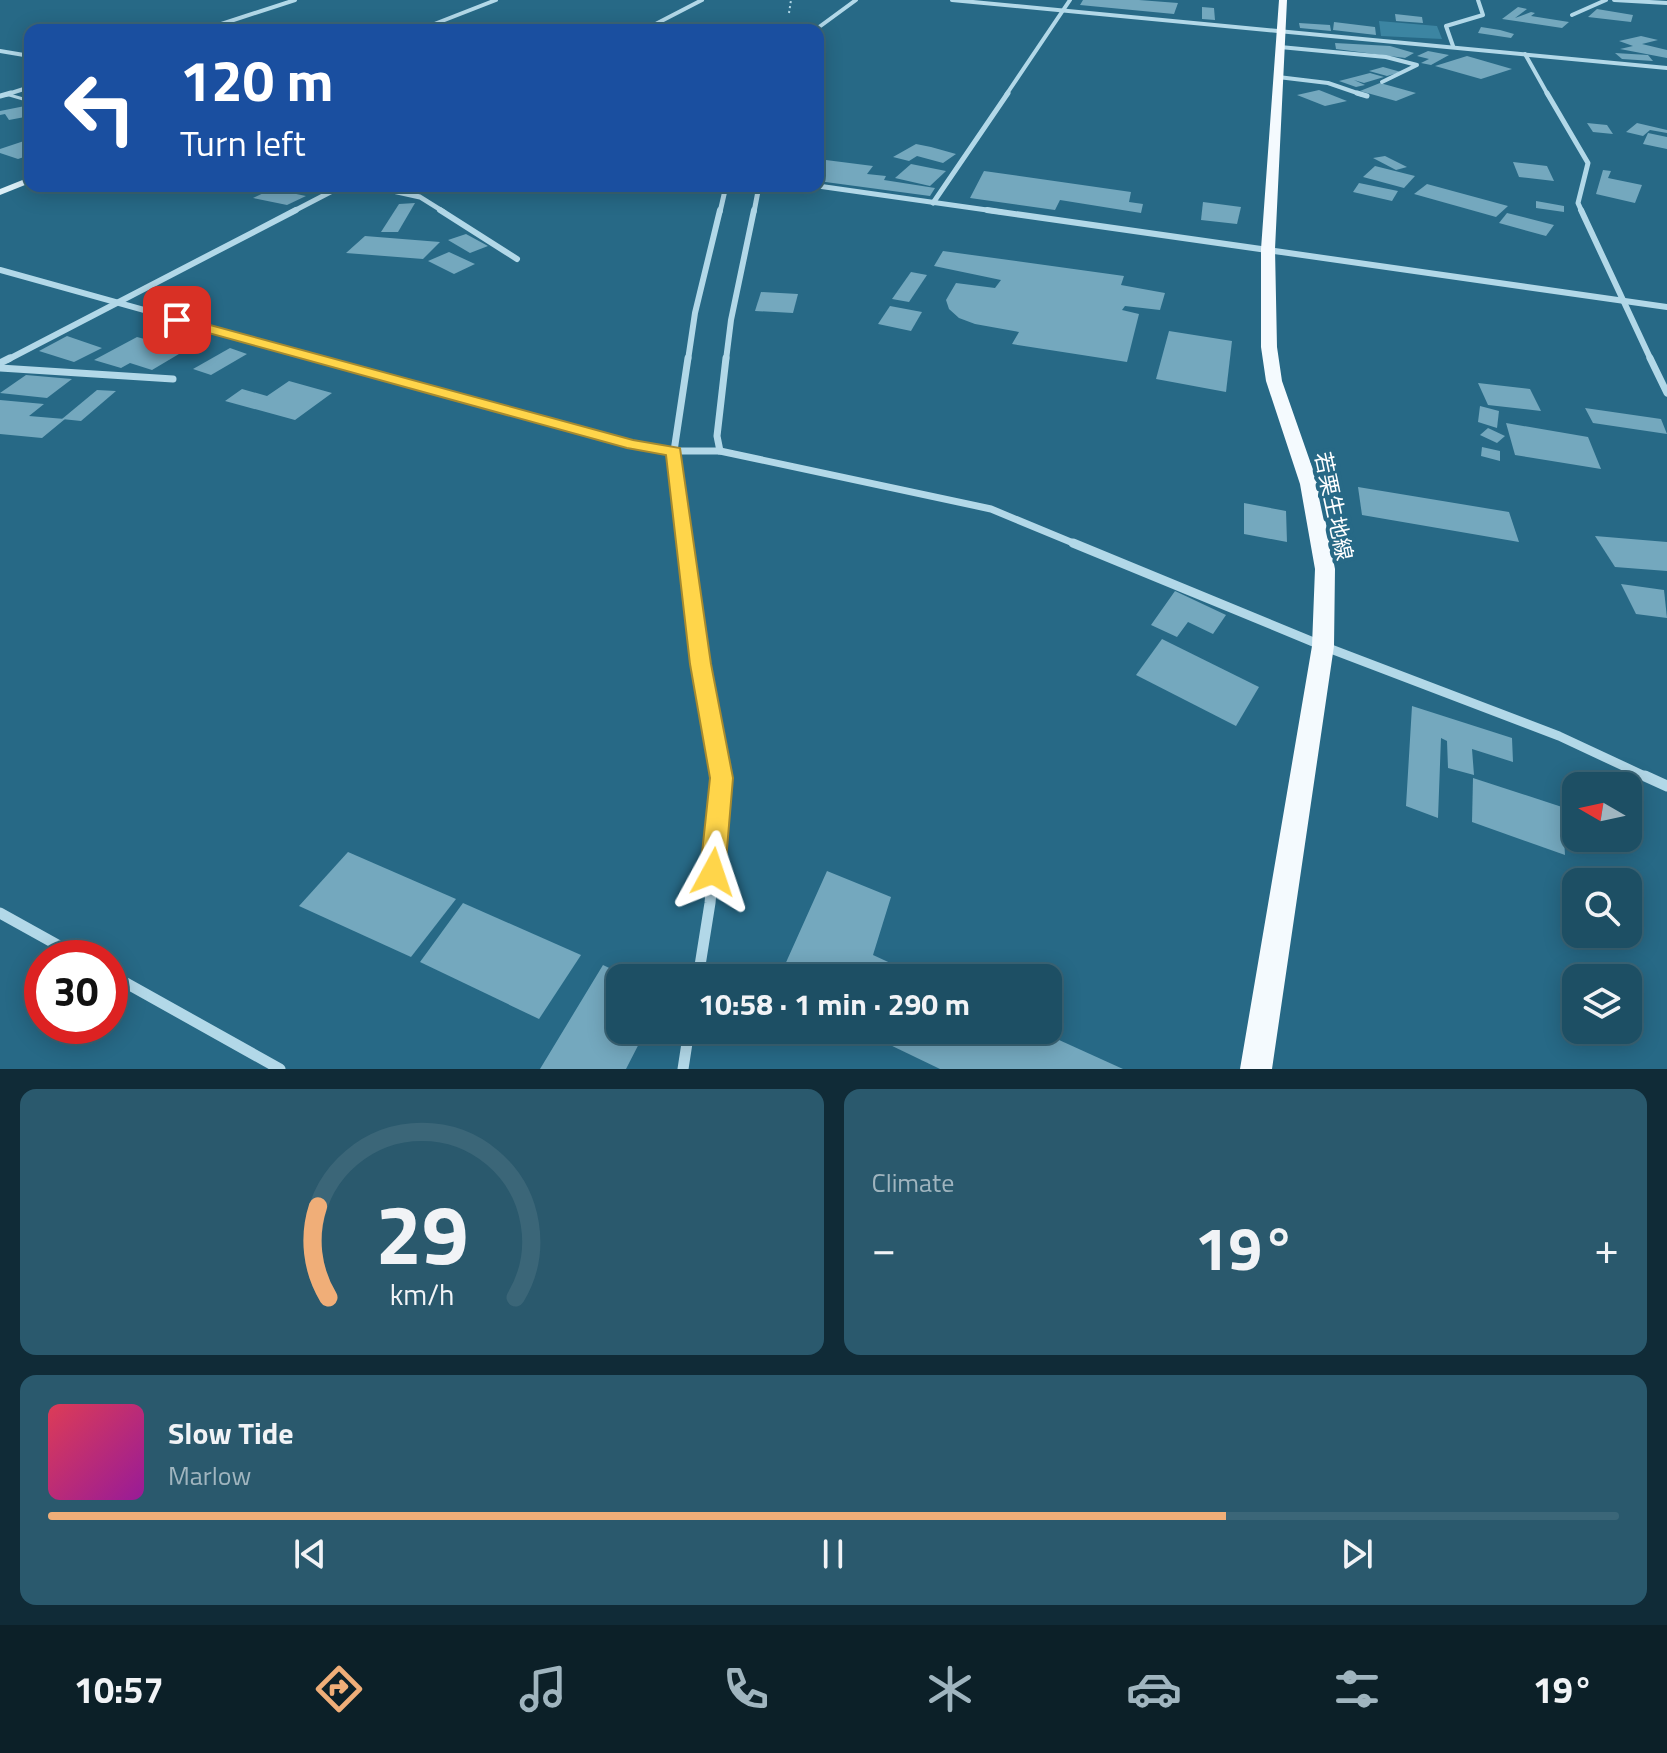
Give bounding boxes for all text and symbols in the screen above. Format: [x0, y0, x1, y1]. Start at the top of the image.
text: 120 m [180, 38, 333, 123]
icon: left [48, 56, 152, 160]
text: Turn left [180, 115, 306, 170]
pin [143, 286, 211, 354]
icon: arrive [155, 298, 199, 342]
street label: 若栗生地線 [1306, 449, 1362, 563]
north arrow [1562, 772, 1642, 852]
map controls [1562, 772, 1642, 1044]
position arrow [671, 830, 755, 914]
button: search [1562, 868, 1642, 948]
speed limit sign: 30 [24, 940, 128, 1044]
button: layers [1562, 964, 1642, 1044]
text: 10:58 · 1 min · 290 m [698, 981, 970, 1027]
text: Climate [872, 1163, 954, 1202]
text: 29 [375, 1170, 468, 1296]
text: 19° [1195, 1202, 1296, 1293]
text: − [872, 1214, 896, 1281]
text: + [1594, 1214, 1619, 1281]
text: km/h [389, 1273, 454, 1316]
text: Slow Tide [168, 1410, 293, 1456]
text: Marlow [168, 1456, 251, 1495]
icon: previous [288, 1532, 332, 1576]
icon: pause [811, 1532, 855, 1576]
icon: next [1335, 1532, 1379, 1576]
icon: directions [311, 1661, 367, 1717]
icon: music [515, 1661, 571, 1717]
icon: phone [718, 1661, 774, 1717]
icon: climate [922, 1661, 978, 1717]
icon: car [1126, 1661, 1182, 1717]
icon: filters [1329, 1661, 1385, 1717]
text: 10:57 [74, 1662, 164, 1717]
text: 19° [1533, 1662, 1593, 1717]

